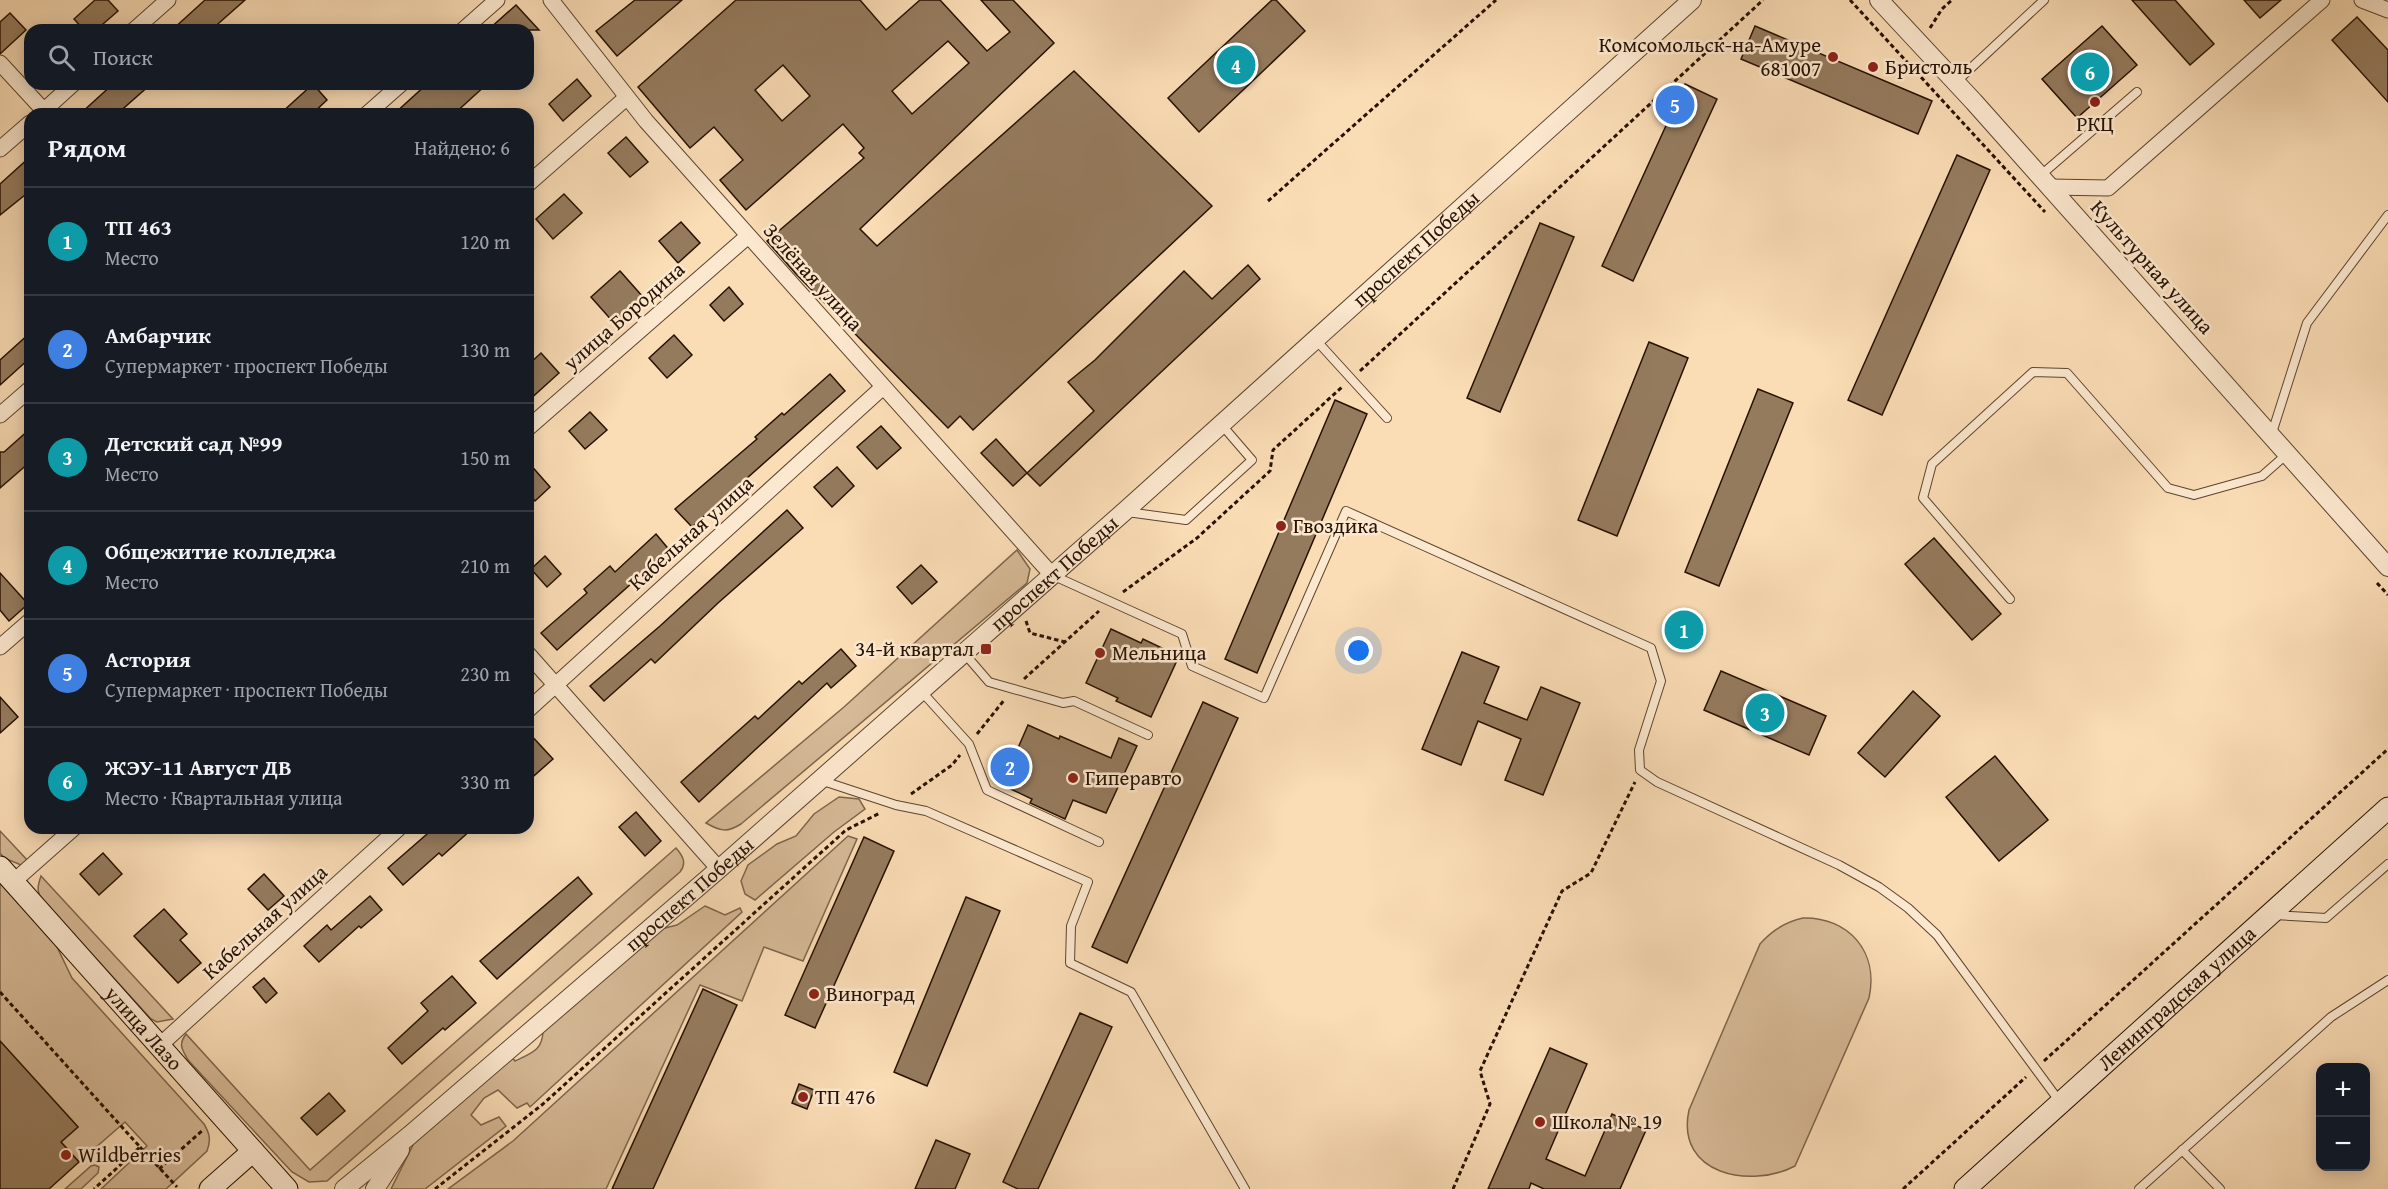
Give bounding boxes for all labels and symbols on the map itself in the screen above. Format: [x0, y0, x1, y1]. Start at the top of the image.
place label: Комсомольск-на-Амуре 681007 [1599, 29, 1821, 84]
pin: 4 [1216, 42, 1256, 88]
marker: Комсомольск-на-Амуре 681007 [1826, 50, 1840, 64]
pin: 6 [2070, 50, 2110, 94]
place label: Бристоль [1885, 51, 1972, 82]
marker: Бристоль [1866, 60, 1880, 74]
pin: 5 [1656, 82, 1694, 128]
marker: РКЦ [2088, 95, 2102, 109]
place label: РКЦ [2076, 108, 2114, 139]
street label: проспект Победы [1345, 183, 1486, 314]
street label: Культурная улица [2084, 193, 2221, 341]
street label: Зелёная улица [756, 216, 870, 338]
street label: улица Бородина [555, 254, 691, 378]
street label: Кабельная улица [621, 468, 760, 597]
street label: проспект Победы [983, 508, 1125, 638]
place label: Гвоздика [1293, 510, 1378, 541]
marker: Гвоздика [1274, 519, 1288, 533]
pin: 1 [1664, 608, 1704, 652]
place label: 34-й квартал [855, 633, 974, 664]
your location [1344, 636, 1373, 665]
place label: Мельница [1112, 637, 1206, 668]
marker: 34-й квартал [979, 642, 993, 656]
marker: Мельница [1093, 646, 1107, 660]
pin: 3 [1746, 690, 1784, 736]
pin: 2 [990, 744, 1030, 789]
place label: Гиперавто [1085, 762, 1182, 793]
marker: Гиперавто [1066, 771, 1080, 785]
street label: проспект Победы [618, 829, 761, 959]
street label: Кабельная улица [195, 857, 334, 986]
street label: Ленинградская улица [2090, 918, 2263, 1078]
street label: улица Лазо [97, 978, 190, 1077]
place label: Виноград [826, 978, 915, 1009]
marker: Виноград [807, 987, 821, 1001]
place label: ТП 476 [815, 1081, 875, 1112]
marker: ТП 476 [796, 1090, 810, 1104]
place label: Школа № 19 [1552, 1106, 1662, 1137]
marker: Школа № 19 [1533, 1115, 1547, 1129]
place label: Wildberries [78, 1139, 181, 1170]
marker: Wildberries [59, 1148, 73, 1162]

